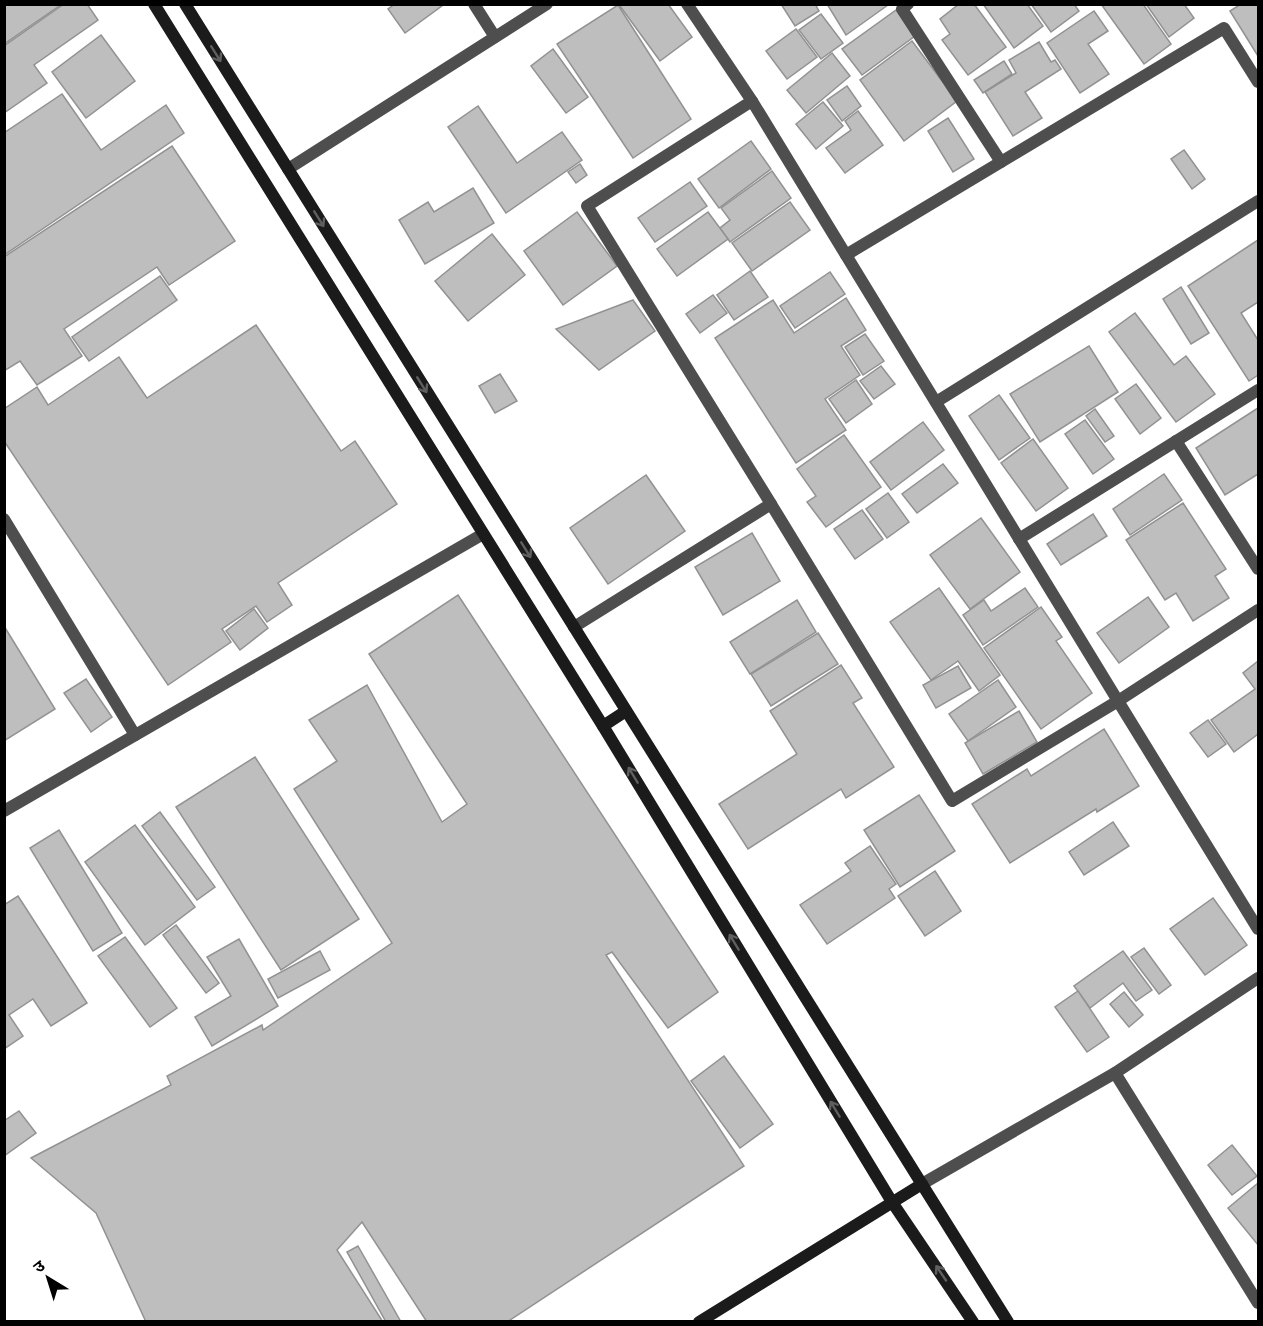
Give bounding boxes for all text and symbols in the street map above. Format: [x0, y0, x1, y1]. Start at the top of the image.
one-way arrow [210, 45, 222, 62]
one-way arrow [313, 210, 325, 227]
one-way arrow [417, 376, 429, 393]
one-way arrow [520, 541, 532, 558]
one-way arrow [627, 767, 639, 784]
one-way arrow [728, 934, 740, 951]
one-way arrow [829, 1100, 842, 1117]
north arrow [18, 1248, 78, 1308]
text: उ [28, 1254, 50, 1278]
one-way arrow [935, 1265, 947, 1281]

